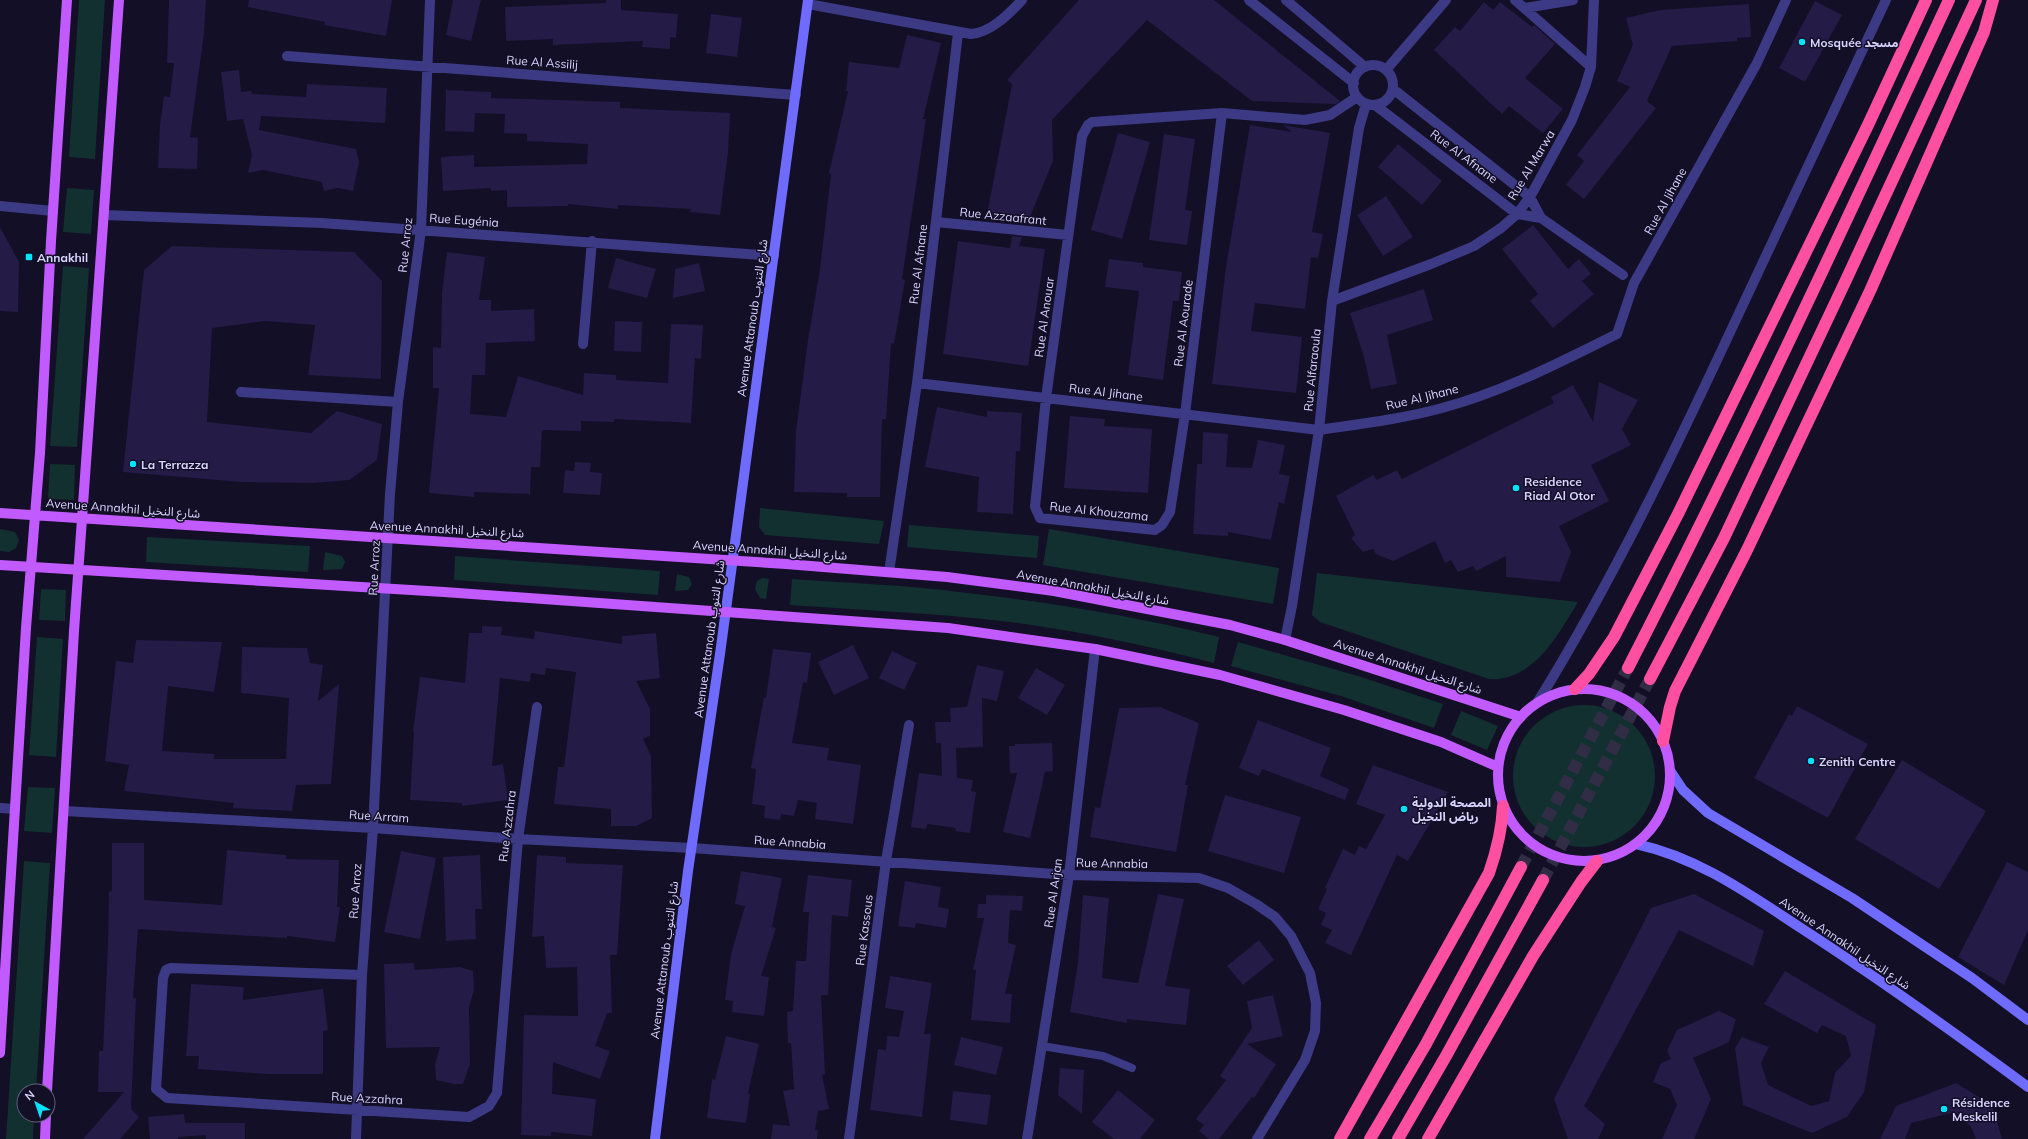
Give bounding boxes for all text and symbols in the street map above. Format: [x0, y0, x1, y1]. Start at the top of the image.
place label: Mosquée مسجد [1810, 35, 1899, 50]
marker: Mosquée مسجد [1797, 37, 1807, 47]
street label: Rue Al Assilij [506, 52, 578, 72]
street label: Rue Al Afnane [1427, 126, 1501, 186]
street label: Rue Al Marwa [1504, 127, 1558, 203]
street label: Rue Al Jihane [1640, 165, 1690, 237]
street label: Rue Azzaafrant [959, 204, 1047, 228]
street label: Rue Eugénia [429, 210, 499, 230]
street label: Rue Arroz [395, 217, 415, 273]
street label: Rue Al Afnane [906, 223, 930, 305]
street label: Avenue Attanoub شارع التنوب [734, 238, 772, 398]
place label: Annakhil [37, 250, 88, 265]
marker: Annakhil [24, 252, 34, 262]
street label: Rue Al Anouar [1031, 275, 1057, 358]
street label: Rue Al Aourade [1170, 279, 1196, 367]
street label: Rue Alfaraoula [1300, 328, 1324, 412]
street label: Rue Al Jihane [1068, 380, 1144, 404]
street label: Rue Al Jihane [1384, 381, 1460, 413]
place label: La Terrazza [141, 457, 208, 472]
marker: La Terrazza [128, 459, 138, 469]
place label: Residence Riad Al Otor [1524, 474, 1595, 503]
marker: Residence Riad Al Otor [1511, 483, 1521, 493]
street label: Avenue Annakhil شارع النخيل [45, 495, 201, 523]
street label: Rue Al Khouzama [1049, 498, 1149, 524]
street label: Avenue Annakhil شارع النخيل [369, 517, 525, 543]
street label: Avenue Annakhil شارع النخيل [692, 537, 848, 565]
street label: Rue Arroz [365, 540, 383, 596]
street label: Avenue Attanoub شارع التنوب [691, 559, 729, 719]
street label: Avenue Annakhil شارع النخيل [1015, 566, 1170, 610]
street label: Avenue Annakhil شارع النخيل [1332, 635, 1484, 699]
place label: Zenith Centre [1819, 754, 1896, 769]
marker: Zenith Centre [1806, 756, 1816, 766]
street label: Rue Azzahra [495, 789, 519, 863]
place label: المصحة الدولية رياض النخيل [1412, 795, 1491, 824]
marker: المصحة الدولية رياض النخيل [1399, 804, 1409, 814]
street label: Rue Arram [348, 806, 410, 826]
street label: Rue Annabia [753, 832, 827, 852]
street label: Rue Annabia [1076, 855, 1148, 871]
street label: Rue Al Arjan [1041, 857, 1065, 929]
street label: Rue Arroz [346, 863, 364, 919]
street label: Avenue Attanoub شارع التنوب [647, 880, 683, 1040]
street label: Rue Kassous [852, 894, 876, 966]
street label: Avenue Annakhil شارع النخيل [1776, 894, 1913, 994]
north arrow [16, 1083, 56, 1123]
text: N [22, 1087, 37, 1103]
street label: Rue Azzahra [331, 1089, 403, 1107]
place label: Résidence Meskelil [1952, 1095, 2010, 1124]
marker: Résidence Meskelil [1939, 1104, 1949, 1114]

